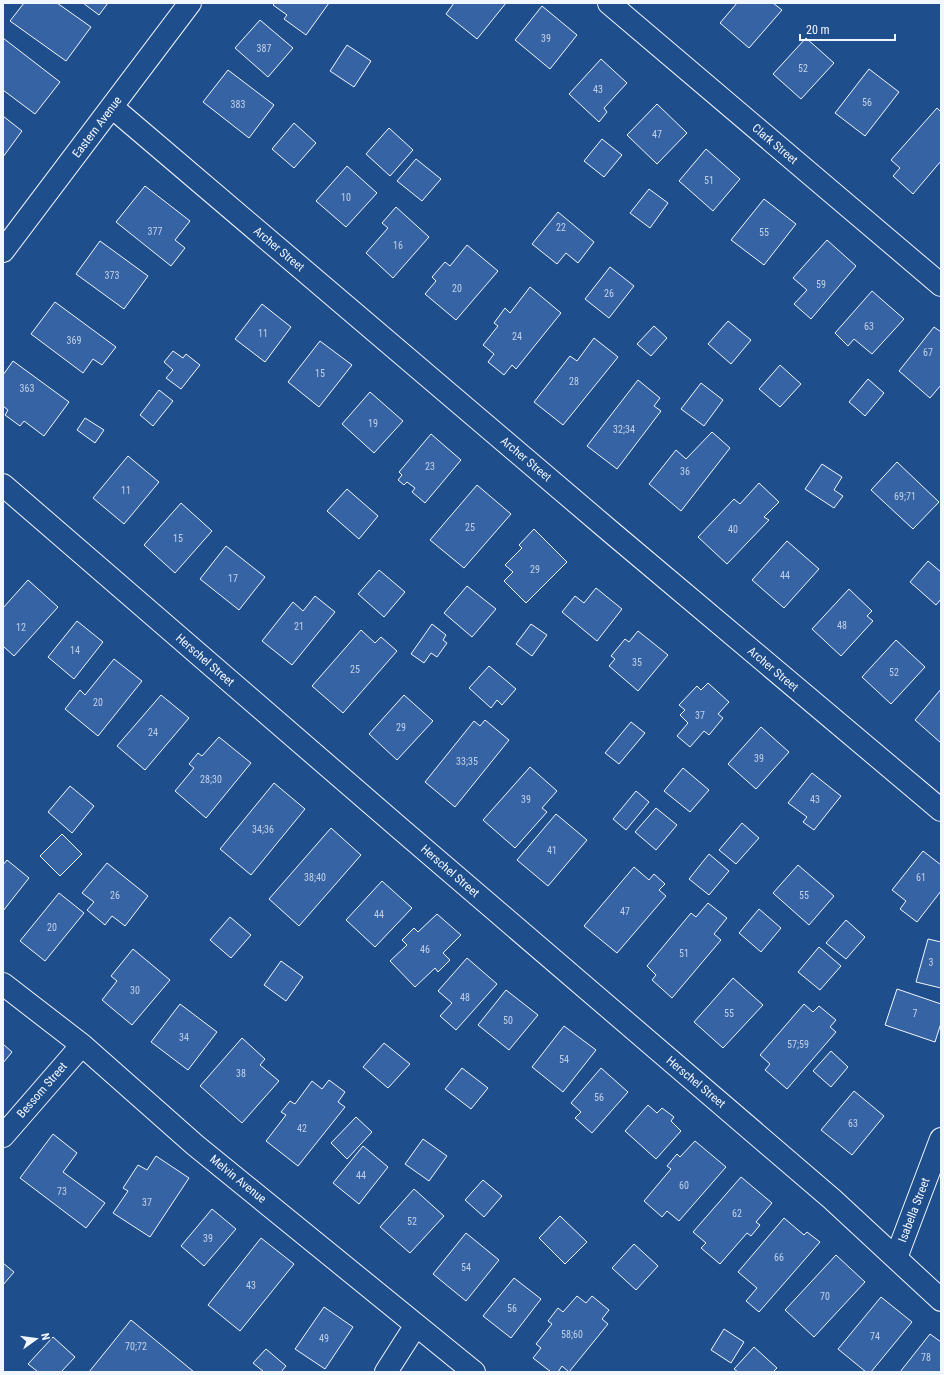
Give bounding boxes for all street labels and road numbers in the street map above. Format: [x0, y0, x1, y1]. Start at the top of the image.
street label: Eastern Avenue [69, 93, 125, 160]
street label: Clark Street [749, 121, 801, 167]
street label: Archer Street [251, 224, 308, 275]
street label: Archer Street [498, 434, 555, 485]
street label: Herschel Street [173, 631, 237, 689]
street label: Archer Street [745, 644, 802, 695]
street label: Herschel Street [418, 842, 482, 900]
street label: Herschel Street [664, 1053, 729, 1111]
street label: Bessom Street [14, 1059, 70, 1121]
street label: Melvin Avenue [207, 1152, 269, 1206]
street label: Isabella Street [895, 1175, 933, 1244]

